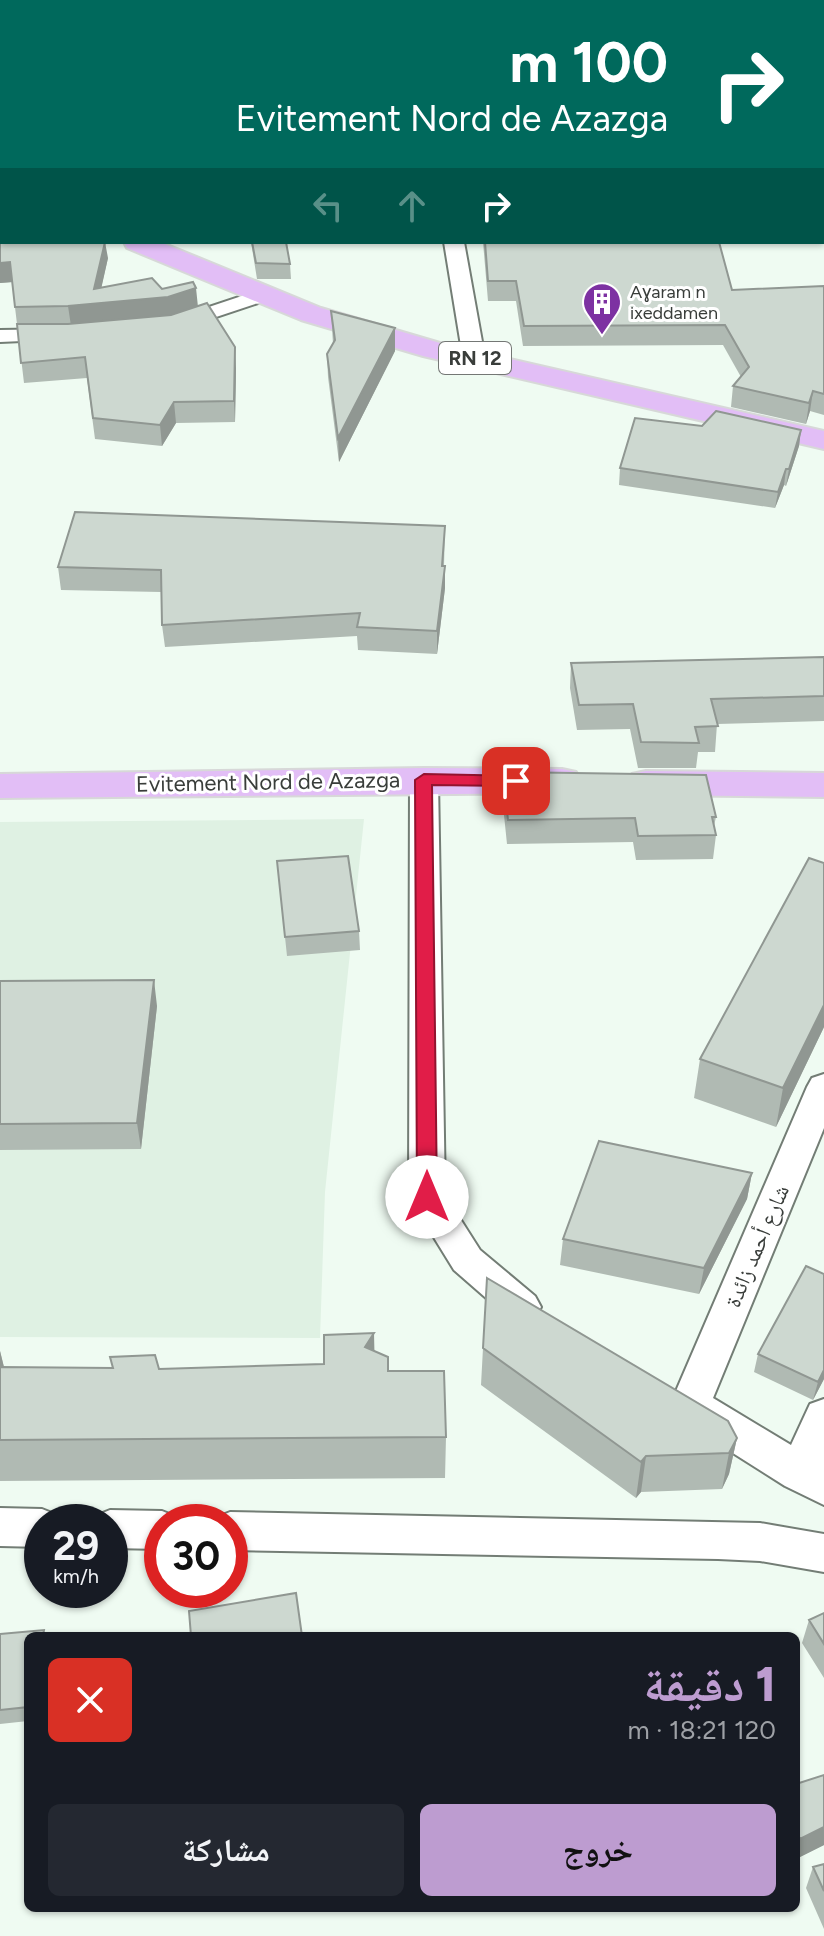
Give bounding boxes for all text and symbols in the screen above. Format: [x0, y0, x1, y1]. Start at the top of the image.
text: 100 m [510, 29, 668, 96]
icon: right [696, 32, 800, 136]
text: Evitement Nord de Azazga [235, 97, 668, 140]
icon: left [306, 184, 350, 228]
icon: ahead [390, 184, 434, 228]
icon: right [474, 184, 518, 228]
building icon: Aɣaram n ixeddamen [581, 281, 623, 336]
place label: Aɣaram n ixeddamen [630, 281, 718, 324]
road number: RN 12 [439, 342, 511, 374]
pin [482, 747, 550, 815]
icon: arrive [494, 759, 538, 803]
street label: Evitement Nord de Azazga [136, 766, 400, 798]
position arrow [385, 1155, 469, 1239]
street label: شارع أحمد زائدة [719, 1181, 795, 1311]
speed limit sign: 30 [144, 1504, 248, 1608]
text: 29 [53, 1522, 99, 1570]
text: km/h [53, 1564, 99, 1588]
text: 1 دقيقة [644, 1655, 776, 1713]
button: close [48, 1658, 132, 1742]
text: 120 m · 18:21 [627, 1714, 776, 1746]
button: مشاركة [48, 1804, 404, 1896]
button: خروج [420, 1804, 776, 1896]

